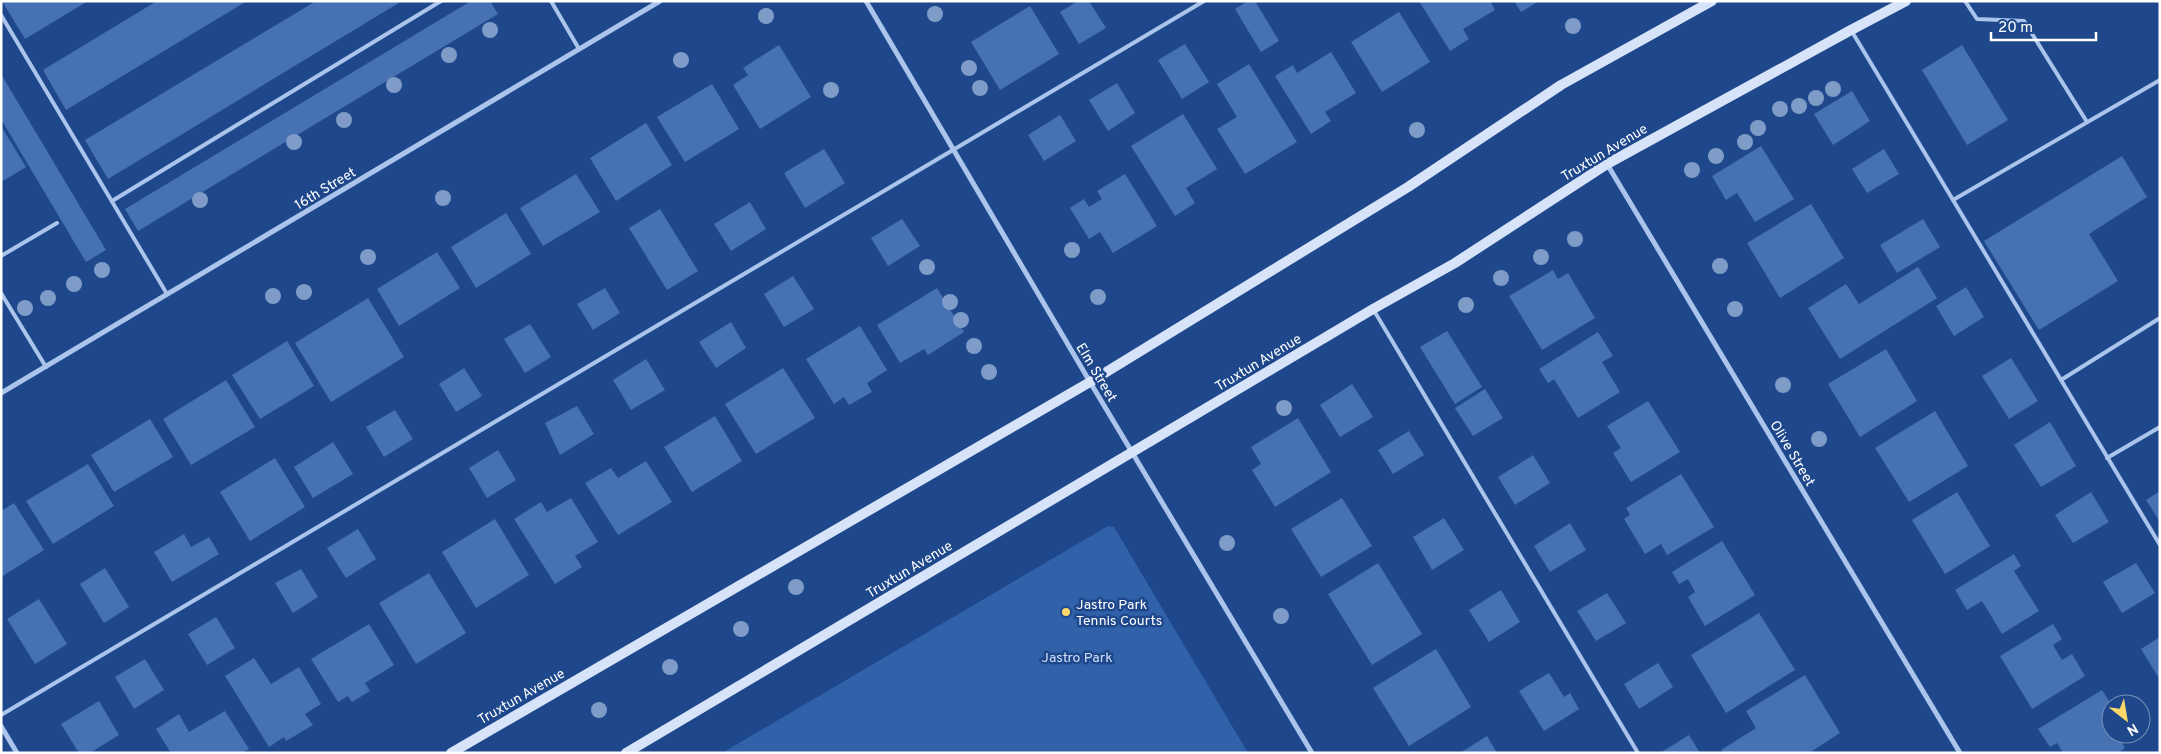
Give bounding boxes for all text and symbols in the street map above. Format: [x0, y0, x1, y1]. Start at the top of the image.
scale bar [1991, 10, 2096, 42]
text: 20 m [1998, 19, 2033, 38]
street label: Truxtun Avenue [1559, 121, 1651, 186]
street label: 16th Street [292, 164, 359, 214]
street label: Truxtun Avenue [1213, 331, 1305, 396]
street label: Elm Street [1071, 340, 1120, 405]
street label: Olive Street [1765, 418, 1818, 490]
street label: Truxtun Avenue [864, 538, 956, 603]
place label: Jastro Park Tennis Courts [1076, 597, 1162, 630]
marker: Jastro Park Tennis Courts [1060, 606, 1072, 618]
park label: Jastro Park [1041, 650, 1113, 667]
street label: Truxtun Avenue [475, 666, 568, 729]
north arrow [2101, 694, 2151, 744]
text: N [2123, 719, 2141, 739]

